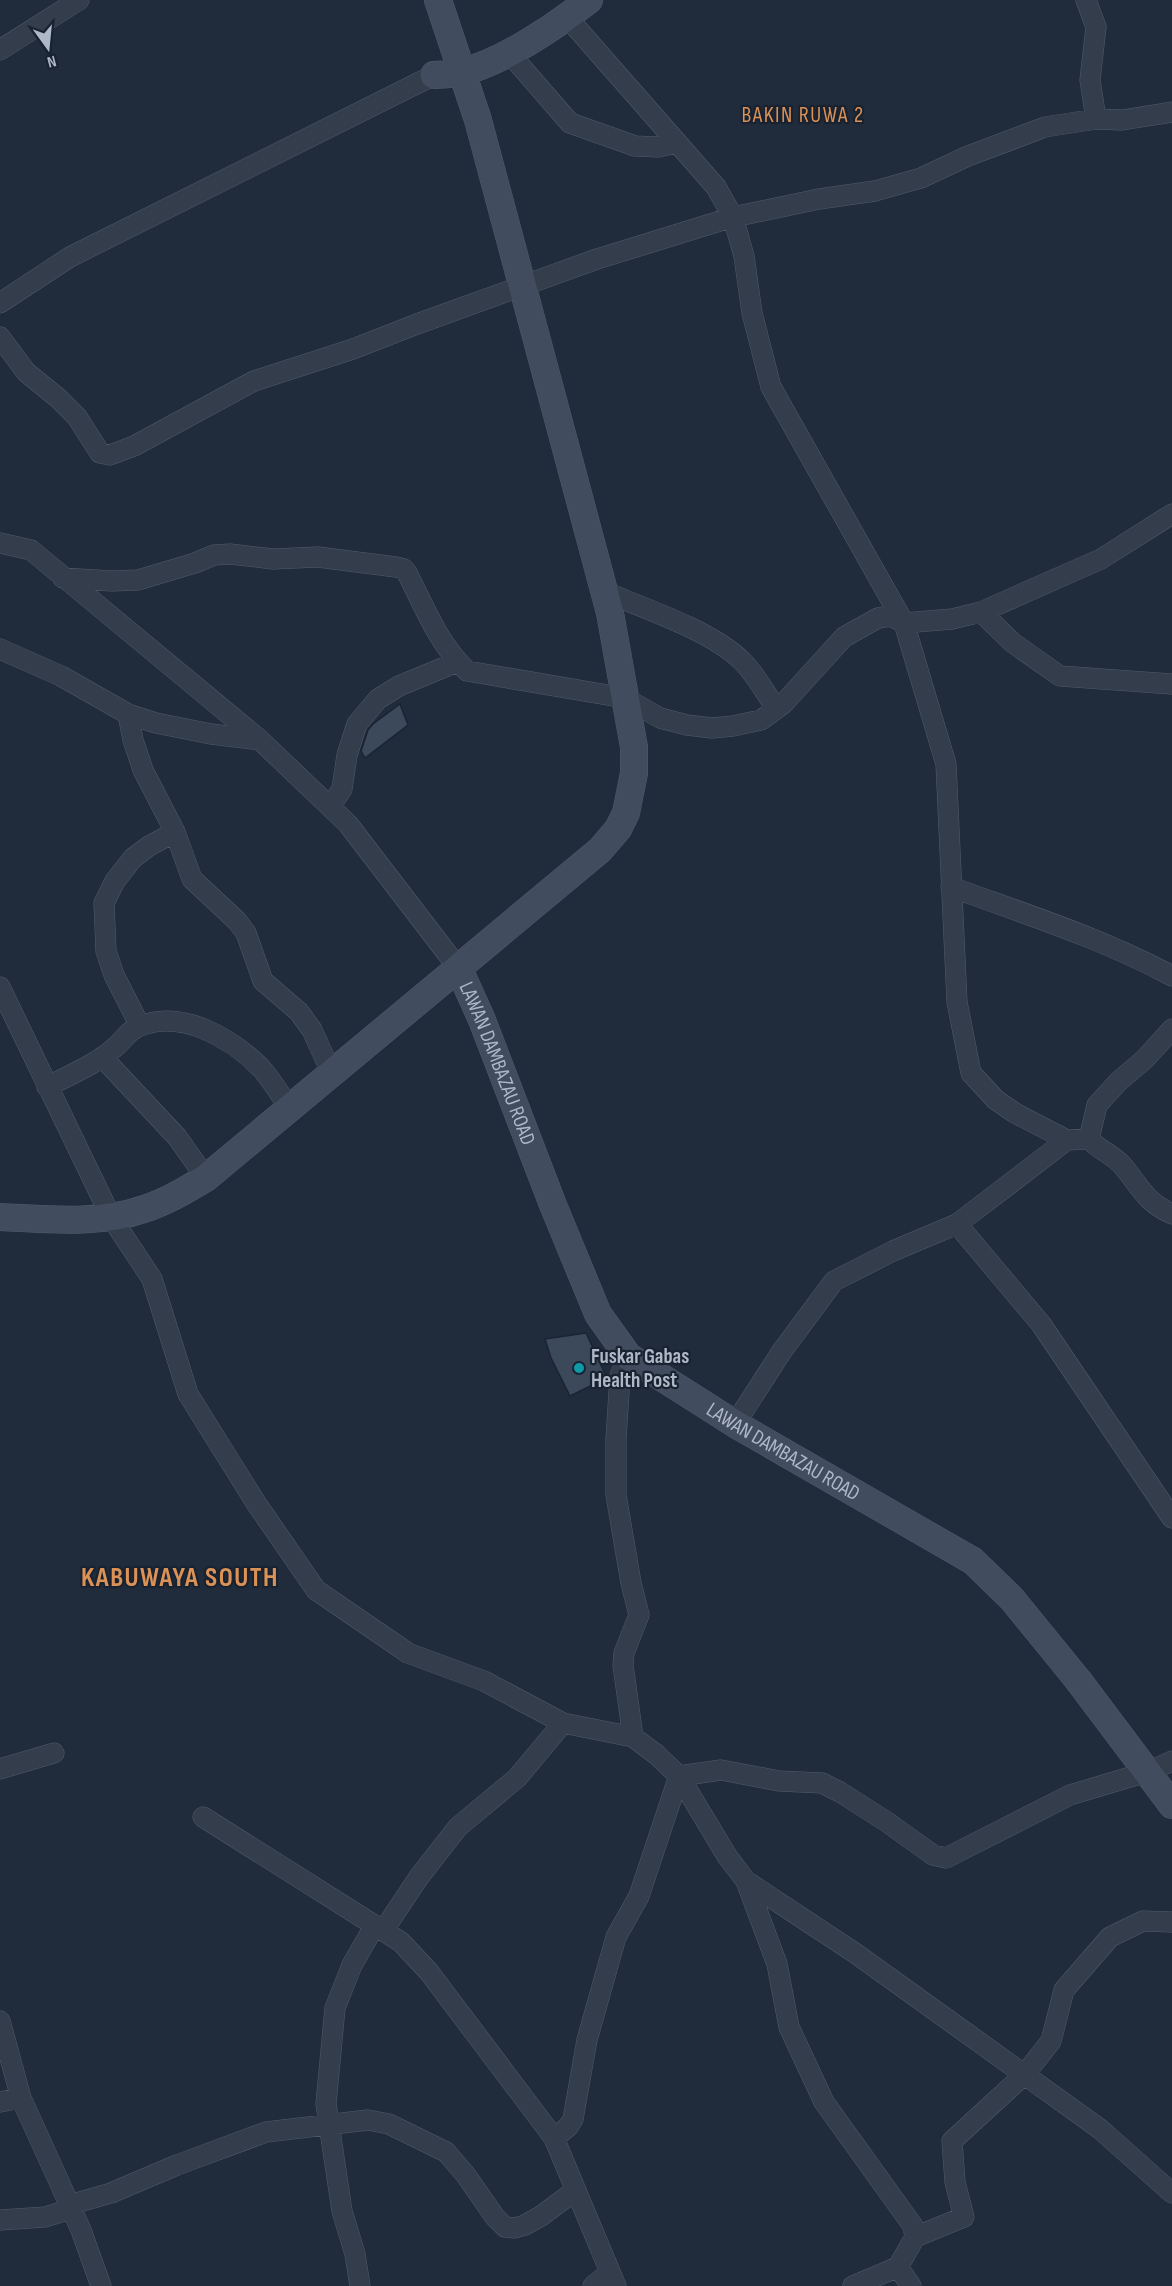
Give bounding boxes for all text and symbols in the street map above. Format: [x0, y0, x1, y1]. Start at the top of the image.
north arrow [18, 18, 78, 78]
text: N [45, 51, 58, 71]
district label: BAKIN RUWA 2 [742, 102, 864, 129]
street label: LAWAN DAMBAZAU ROAD [453, 978, 541, 1149]
place label: Fuskar Gabas Health Post [591, 1344, 689, 1393]
marker: Fuskar Gabas Health Post [572, 1361, 586, 1375]
street label: LAWAN DAMBAZAU ROAD [702, 1397, 864, 1506]
district label: KABUWAYA SOUTH [81, 1562, 279, 1594]

